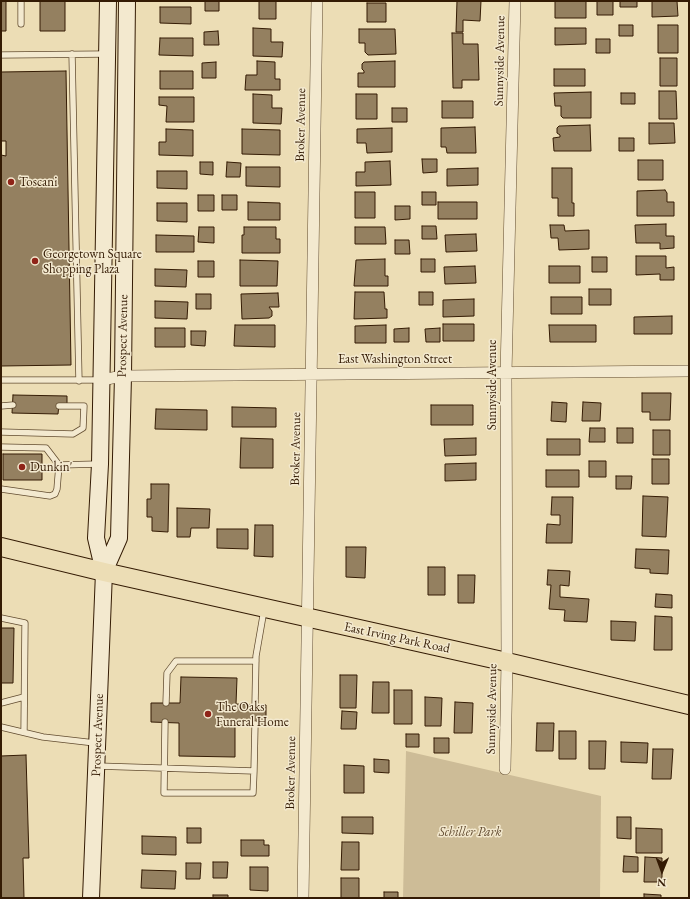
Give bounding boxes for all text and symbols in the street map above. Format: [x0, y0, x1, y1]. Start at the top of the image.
street label: Sunnyside Avenue [491, 16, 509, 106]
street label: Broker Avenue [293, 88, 309, 162]
place label: Toscani [19, 174, 57, 190]
marker: Toscani [6, 177, 16, 187]
place label: Georgetown Square Shopping Plaza [43, 246, 142, 277]
marker: Georgetown Square Shopping Plaza [30, 256, 40, 266]
street label: Prospect Avenue [114, 294, 132, 378]
street label: Sunnyside Avenue [484, 340, 500, 430]
street label: East Washington Street [338, 351, 452, 367]
street label: Broker Avenue [288, 412, 304, 486]
place label: Dunkin' [30, 459, 72, 475]
marker: Dunkin' [17, 462, 27, 472]
street label: East Irving Park Road [343, 619, 451, 657]
street label: Sunnyside Avenue [483, 664, 501, 754]
street label: Prospect Avenue [89, 693, 107, 777]
place label: The Oaks Funeral Home [216, 699, 289, 730]
marker: The Oaks Funeral Home [203, 709, 213, 719]
street label: Broker Avenue [283, 736, 299, 810]
park label: Schiller Park [439, 824, 501, 840]
north arrow [642, 851, 682, 891]
text: N [657, 876, 666, 890]

